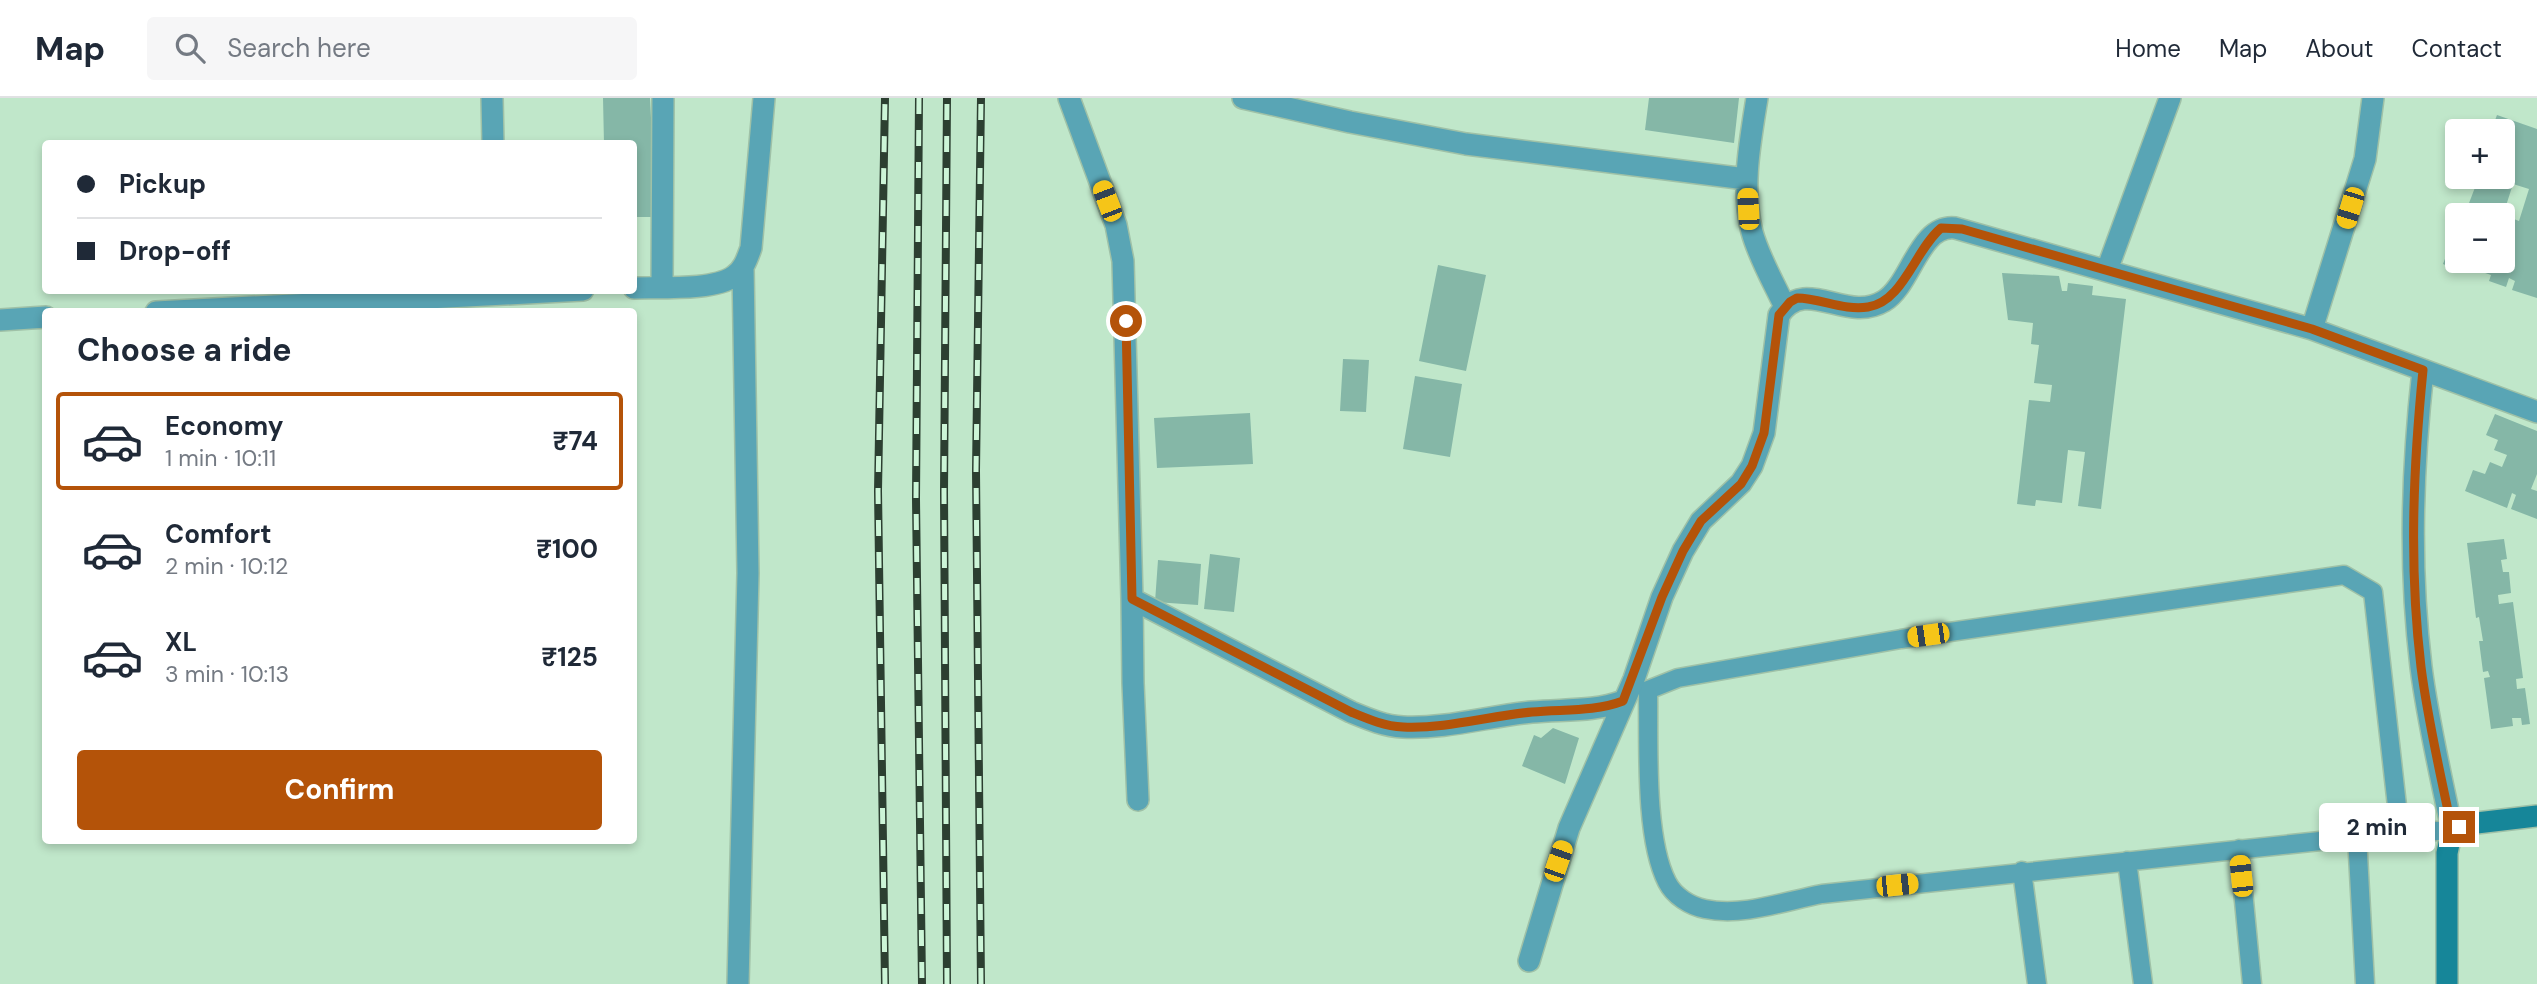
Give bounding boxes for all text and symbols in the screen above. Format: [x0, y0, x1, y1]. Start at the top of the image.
search box [147, 17, 637, 80]
text: Map [35, 27, 105, 70]
icon: search [171, 29, 209, 67]
text: Search here [227, 31, 371, 65]
text: Home [2115, 33, 2181, 64]
text: Map [2219, 33, 2267, 64]
text: About [2305, 33, 2374, 64]
text: Contact [2412, 33, 2502, 64]
map controls [2445, 119, 2515, 273]
button: + [2445, 119, 2515, 189]
text: Pickup [119, 167, 206, 201]
car [1090, 178, 1125, 224]
car [2334, 185, 2367, 231]
car [1737, 187, 1760, 231]
button: − [2445, 203, 2515, 273]
text: Drop-off [119, 234, 231, 268]
route start [1110, 305, 1142, 337]
text: Choose a ride [77, 329, 292, 371]
text: Economy [165, 409, 283, 443]
icon: car [81, 410, 144, 473]
text: ₹74 [553, 424, 598, 458]
text: 1 min · 10:11 [165, 443, 276, 473]
text: Comfort [165, 517, 271, 551]
icon: car [81, 518, 144, 581]
text: ₹100 [536, 532, 598, 566]
text: 2 min · 10:12 [165, 551, 288, 581]
car [1906, 622, 1951, 648]
text: XL [165, 625, 197, 659]
icon: car [81, 626, 144, 689]
text: ₹125 [541, 640, 598, 674]
text: 3 min · 10:13 [165, 659, 289, 689]
button: Confirm [77, 750, 602, 830]
callout: 2 min [2319, 802, 2434, 852]
route end [2443, 811, 2475, 843]
text: 2 min [2347, 812, 2407, 842]
car [1542, 838, 1575, 884]
car [2229, 854, 2254, 898]
car [1876, 872, 1919, 898]

